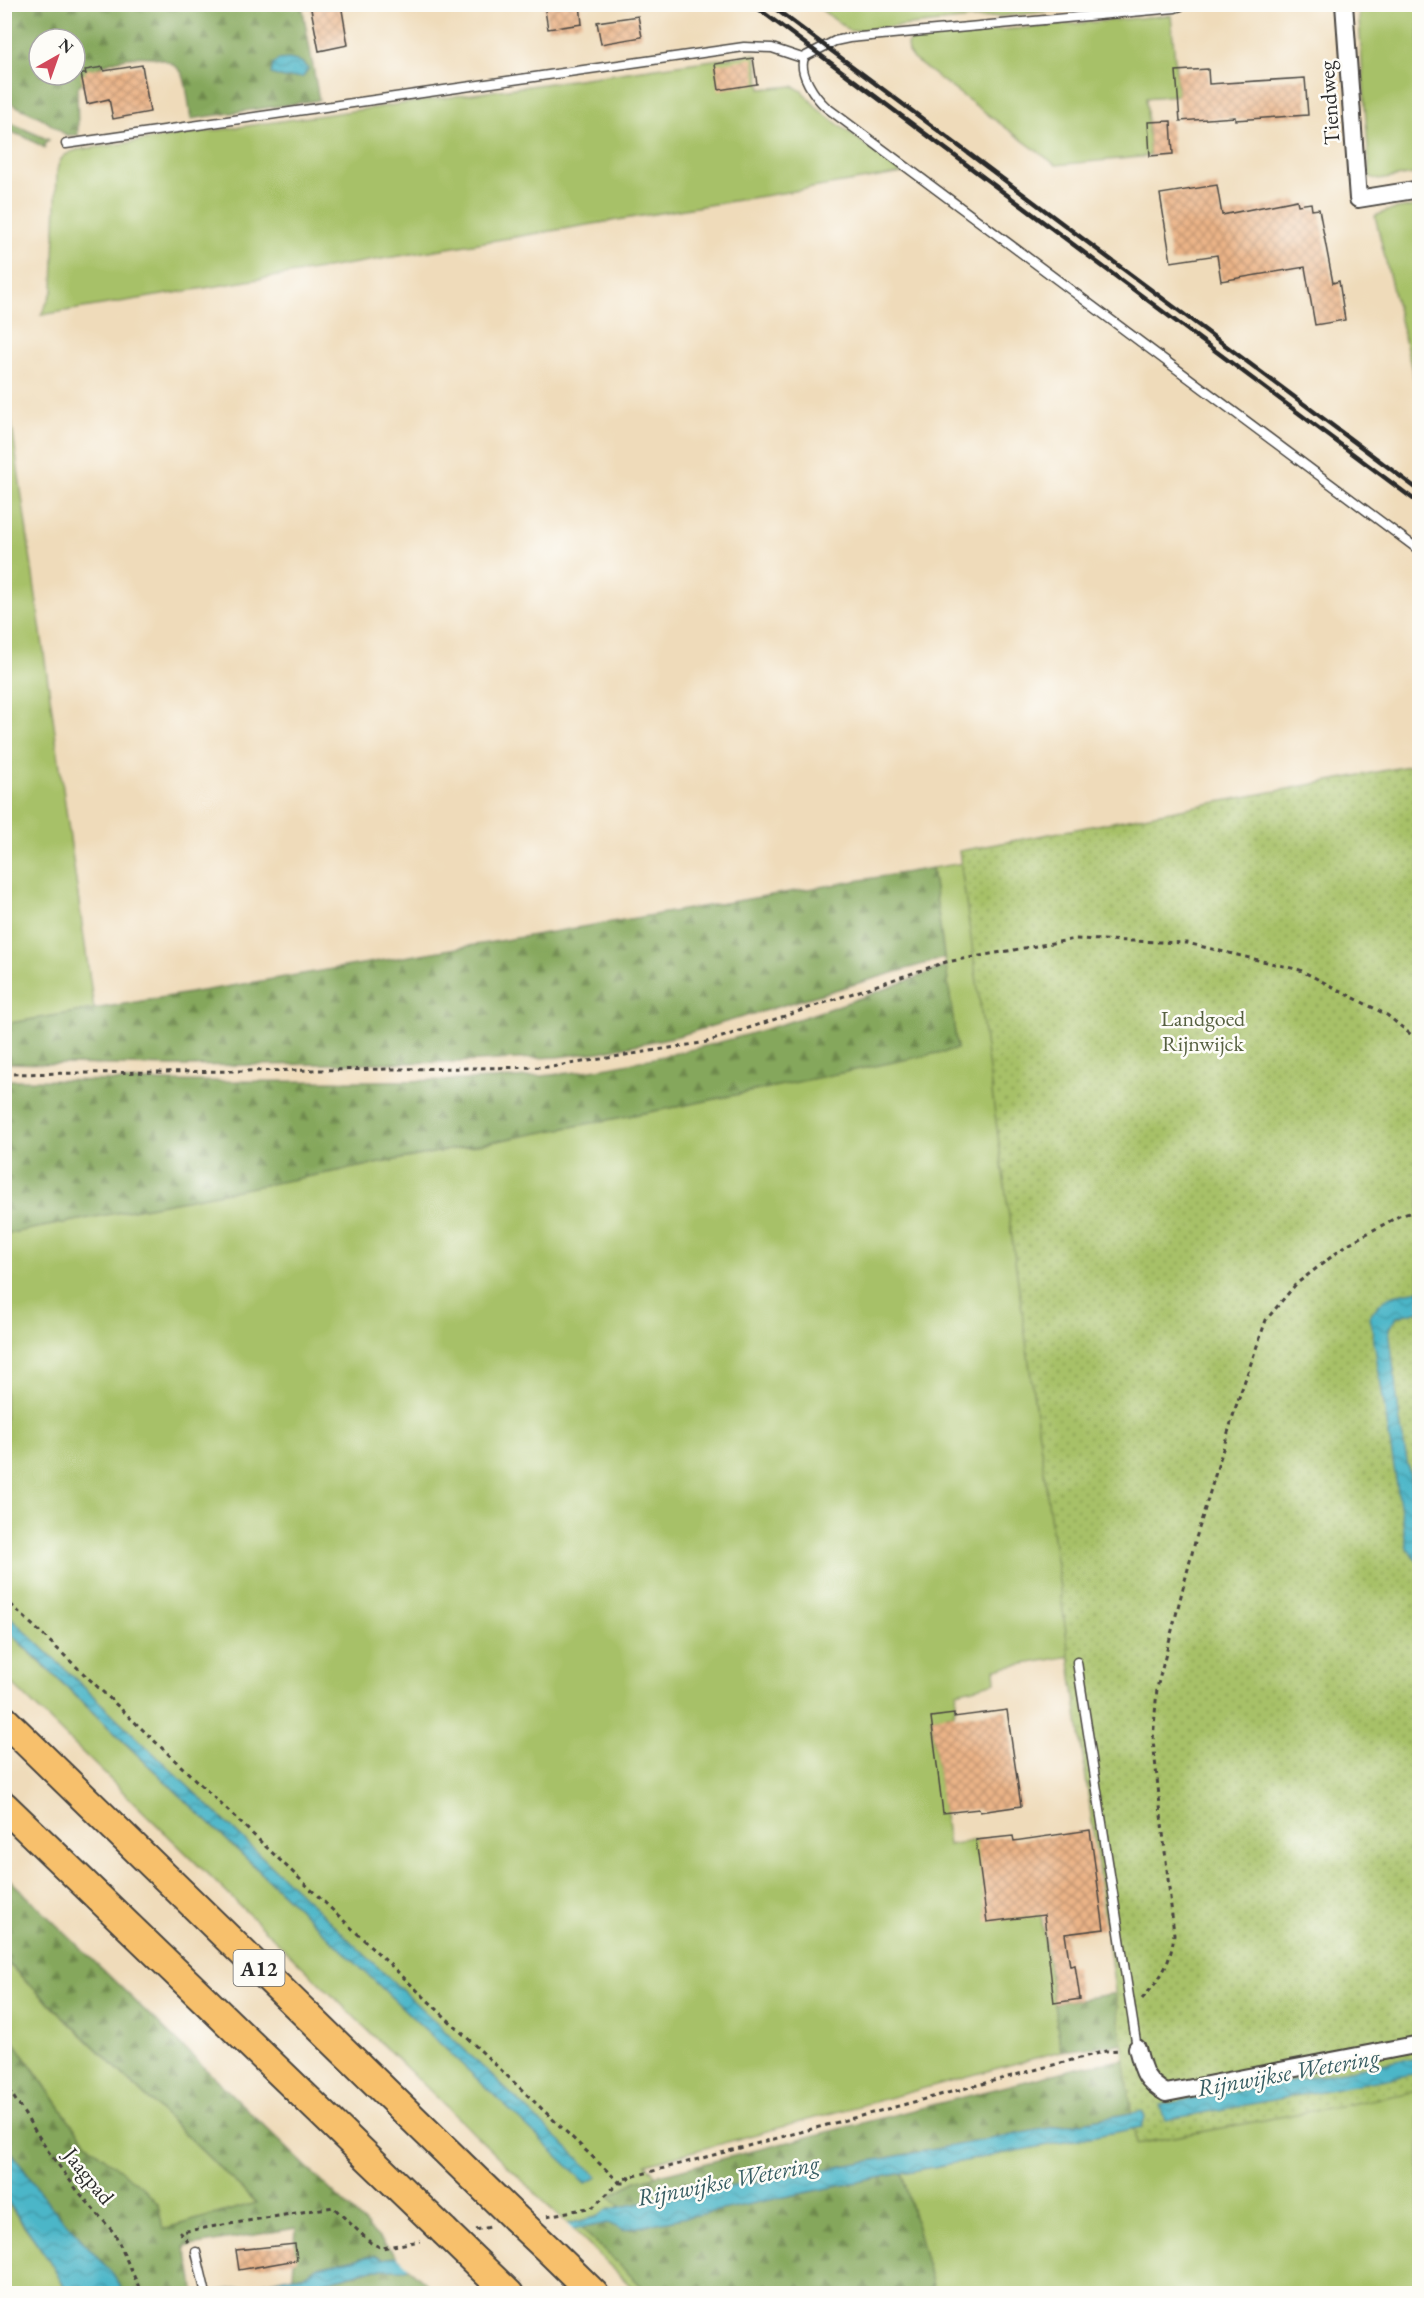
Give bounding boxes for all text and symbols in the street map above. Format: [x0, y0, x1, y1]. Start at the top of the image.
north arrow [27, 27, 87, 87]
text: N [55, 34, 78, 58]
street label: Tiendweg [1312, 60, 1346, 146]
park label: Landgoed Rijnwijck [1161, 1004, 1246, 1058]
road number: A12 [234, 1950, 284, 1986]
water label: Rijnwijkse Wetering [1194, 2040, 1383, 2103]
street label: Jaagpad [56, 2140, 121, 2211]
water label: Rijnwijkse Wetering [634, 2147, 823, 2213]

